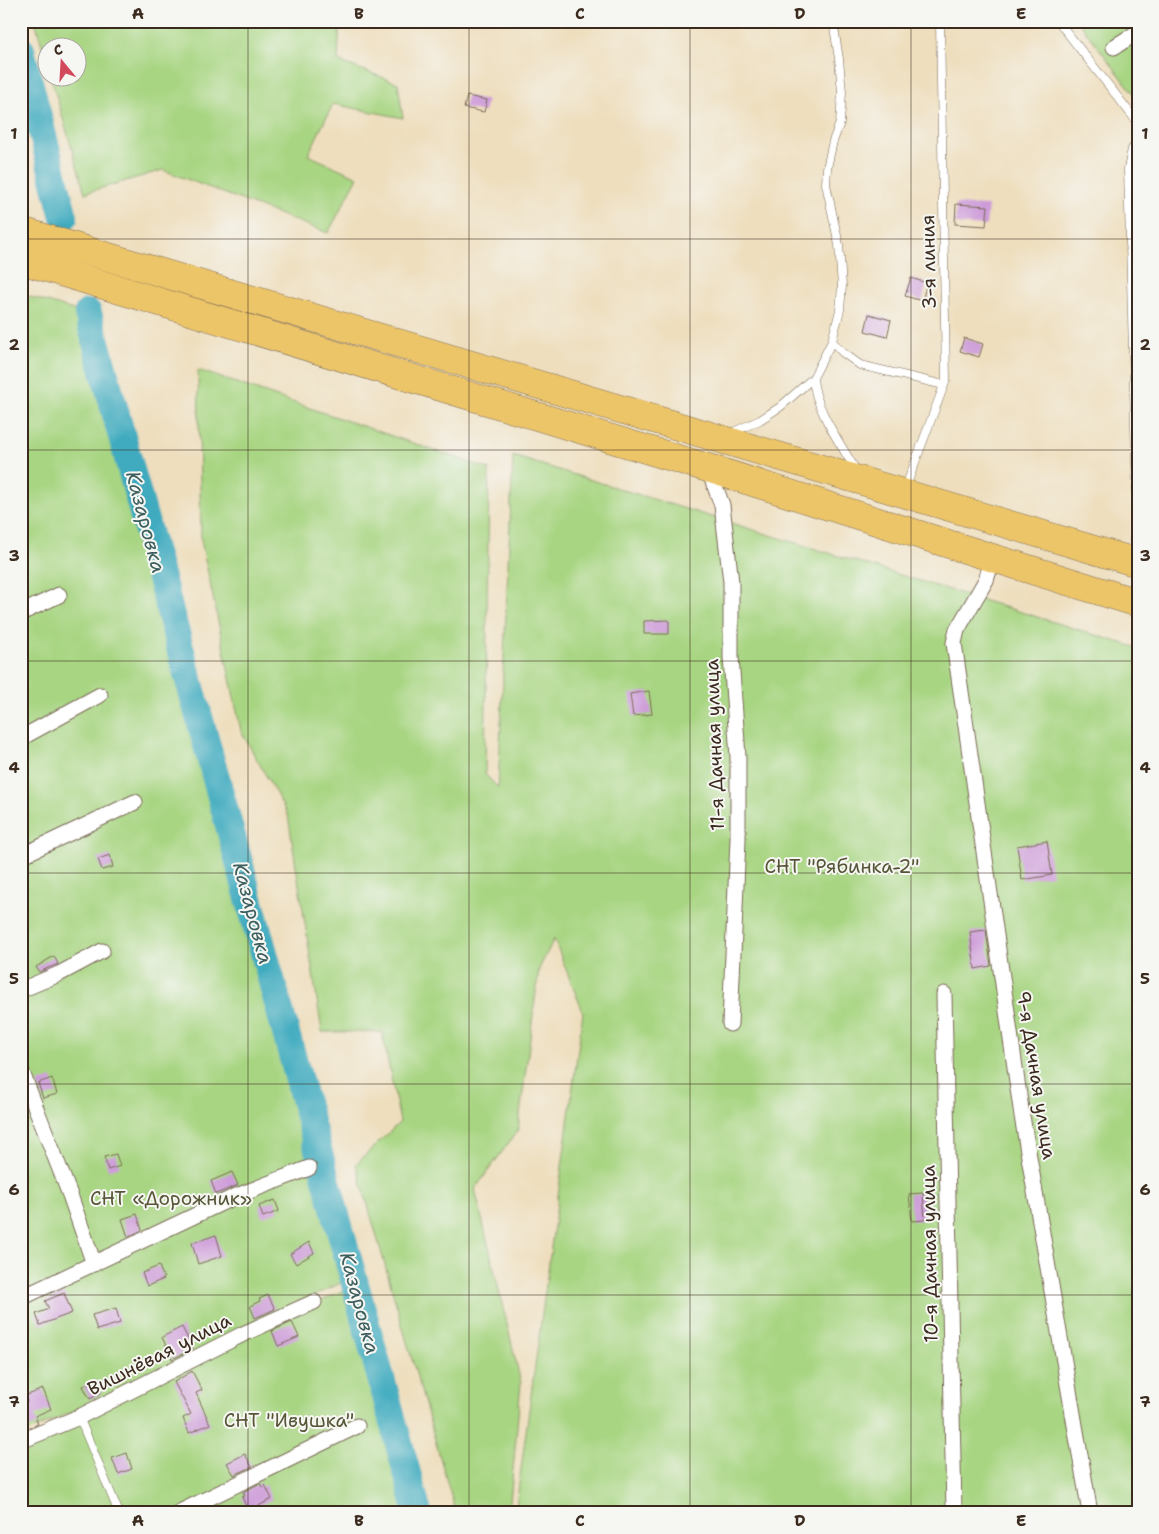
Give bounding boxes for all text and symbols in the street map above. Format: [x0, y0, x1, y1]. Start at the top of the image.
text: A [132, 3, 144, 24]
text: B [354, 3, 364, 24]
text: C [575, 3, 585, 24]
text: D [794, 3, 806, 24]
text: E [1016, 3, 1026, 24]
north arrow [38, 38, 88, 88]
text: С [51, 40, 65, 60]
text: 1 [10, 123, 18, 144]
text: 1 [1141, 123, 1149, 144]
street label: 3-я линия [915, 214, 942, 310]
text: 2 [8, 334, 20, 355]
text: 2 [1139, 334, 1151, 355]
water label: Казаровка [120, 468, 172, 576]
text: 3 [8, 545, 20, 566]
text: 3 [1139, 545, 1151, 566]
street label: 11-я Дачная улица [699, 658, 730, 831]
text: 4 [8, 757, 20, 778]
text: 4 [1139, 757, 1151, 778]
park label: СНТ "Рябинка-2" [765, 854, 919, 879]
water label: Казаровка [227, 859, 279, 967]
text: 5 [9, 968, 19, 989]
text: 5 [1140, 968, 1150, 989]
street label: 9-я Дачная улица [1011, 989, 1062, 1161]
street label: 10-я Дачная улица [915, 1165, 944, 1343]
text: 6 [8, 1179, 20, 1200]
text: 6 [1139, 1179, 1151, 1200]
park label: СНТ «Дорожник» [90, 1186, 252, 1211]
water label: Казаровка [334, 1249, 386, 1357]
street label: Вишнёвая улица [83, 1307, 235, 1401]
text: 7 [8, 1391, 20, 1412]
text: 7 [1139, 1391, 1151, 1412]
park label: СНТ "Ивушка" [224, 1408, 354, 1433]
text: A [132, 1510, 144, 1531]
text: B [354, 1510, 364, 1531]
text: C [575, 1510, 585, 1531]
text: D [794, 1510, 806, 1531]
text: E [1016, 1510, 1026, 1531]

